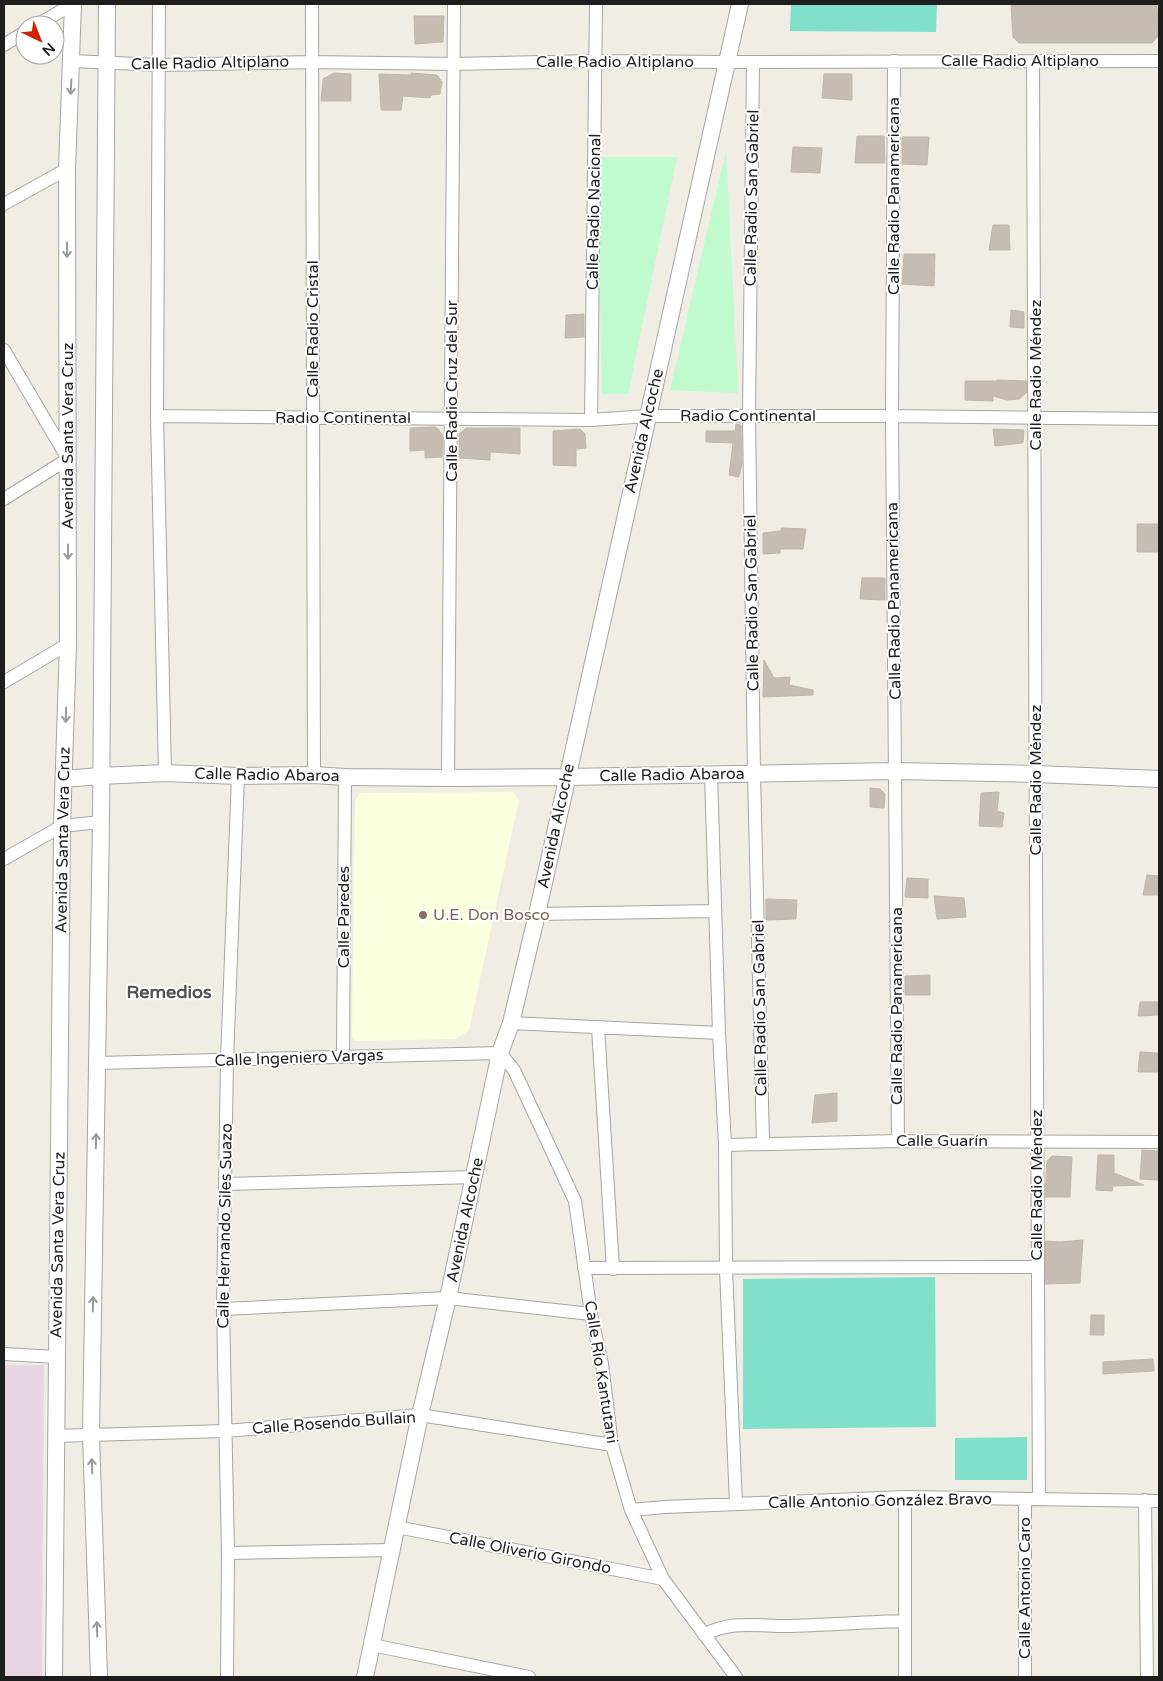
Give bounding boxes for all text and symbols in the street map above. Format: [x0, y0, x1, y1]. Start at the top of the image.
north arrow [15, 15, 65, 65]
text: N [39, 39, 58, 59]
street label: Calle Radio Altiplano [941, 51, 1099, 71]
street label: Calle Radio Altiplano [131, 52, 289, 74]
street label: Calle Radio Altiplano [536, 52, 694, 72]
one-way arrow [66, 79, 75, 95]
street label: Calle Radio Panamericana [884, 97, 904, 295]
street label: Calle Radio San Gabriel [740, 109, 764, 287]
street label: Calle Radio Nacional [583, 134, 605, 290]
one-way arrow [62, 242, 72, 258]
street label: Calle Radio Cristal [303, 260, 323, 398]
street label: Calle Radio Cruz del Sur [442, 299, 462, 482]
street label: Calle Radio Méndez [1026, 300, 1046, 450]
street label: Avenida Santa Vera Cruz [58, 343, 78, 529]
street label: Avenida Alcoche [620, 367, 668, 495]
street label: Radio Continental [680, 406, 816, 426]
street label: Radio Continental [275, 408, 411, 428]
street label: Calle Radio Panamericana [882, 502, 906, 700]
street label: Calle Radio San Gabriel [740, 514, 764, 692]
one-way arrow [63, 544, 73, 560]
street label: Calle Radio Méndez [1026, 705, 1046, 855]
one-way arrow [61, 706, 71, 723]
street label: Avenida Santa Vera Cruz [51, 746, 75, 934]
street label: Avenida Alcoche [533, 762, 579, 890]
street label: Calle Radio Abaroa [194, 764, 340, 786]
street label: Calle Radio Abaroa [599, 764, 745, 786]
street label: Calle Paredes [334, 866, 354, 968]
place label: U.E. Don Bosco [433, 905, 550, 925]
street label: Calle Radio Panamericana [887, 907, 907, 1105]
marker: U.E. Don Bosco [417, 909, 429, 921]
street label: Calle Radio San Gabriel [748, 919, 772, 1097]
district label: Remedios [126, 981, 212, 1003]
street label: Calle Ingeniero Vargas [214, 1045, 384, 1071]
street label: Calle Radio Méndez [1027, 1110, 1047, 1260]
street label: Calle Hernando Siles Suazo [213, 1123, 237, 1329]
street label: Calle Guarín [896, 1131, 988, 1151]
one-way arrow [91, 1133, 101, 1150]
street label: Avenida Santa Vera Cruz [46, 1151, 70, 1339]
street label: Avenida Alcoche [442, 1156, 488, 1284]
one-way arrow [88, 1296, 98, 1312]
street label: Calle Río Kantutani [580, 1299, 622, 1445]
street label: Calle Rosendo Bullain [251, 1407, 417, 1439]
one-way arrow [87, 1458, 97, 1474]
street label: Calle Antonio González Bravo [768, 1489, 992, 1513]
street label: Calle Antonio Caro [1015, 1517, 1035, 1659]
street label: Calle Oliverio Girondo [447, 1527, 613, 1579]
one-way arrow [93, 1621, 102, 1637]

